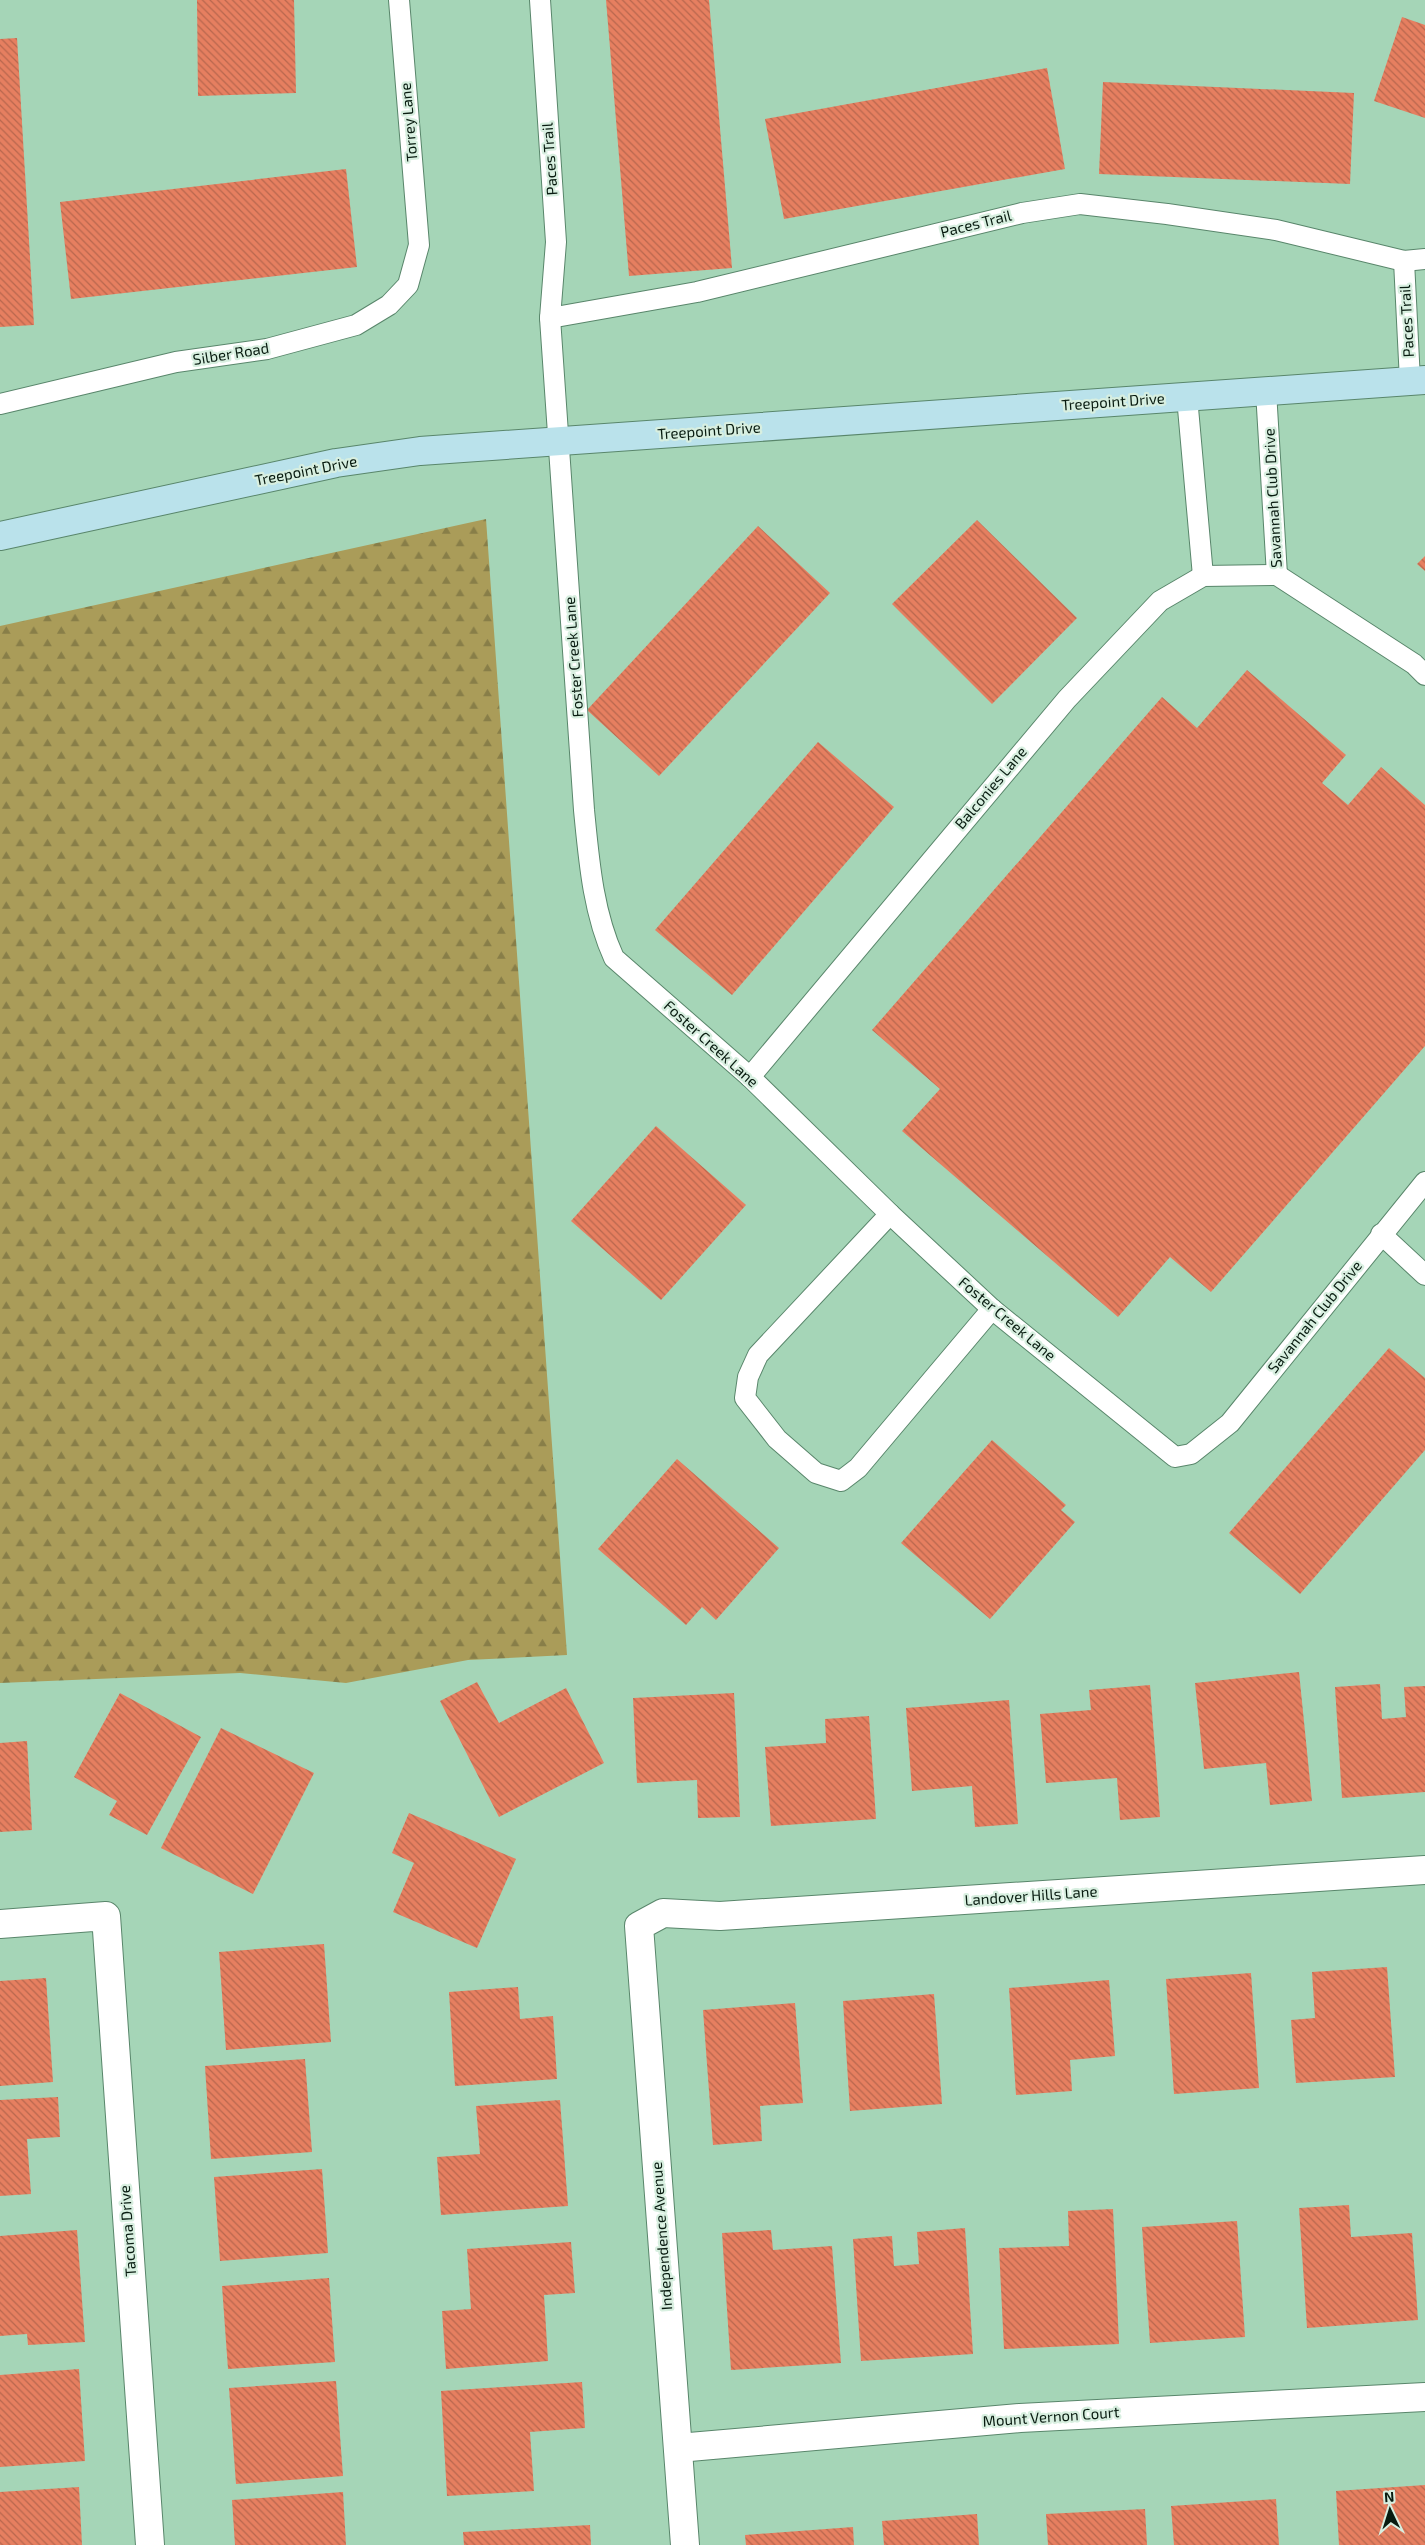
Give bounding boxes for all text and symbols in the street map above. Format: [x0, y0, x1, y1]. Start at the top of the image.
street label: Torrey Lane [396, 82, 420, 162]
street label: Paces Trail [537, 122, 561, 196]
street label: Paces Trail [938, 205, 1014, 241]
street label: Paces Trail [1395, 284, 1417, 358]
street label: Silber Road [192, 338, 270, 368]
street label: Treepoint Drive [1061, 388, 1165, 414]
street label: Treepoint Drive [657, 417, 761, 443]
street label: Savannah Club Drive [1259, 428, 1285, 568]
street label: Treepoint Drive [253, 451, 358, 489]
street label: Foster Creek Lane [560, 596, 586, 718]
street label: Balconies Lane [951, 743, 1030, 832]
street label: Foster Creek Lane [661, 996, 763, 1090]
street label: Savannah Club Drive [1263, 1256, 1365, 1376]
street label: Foster Creek Lane [956, 1273, 1060, 1364]
street label: Landover Hills Lane [964, 1881, 1098, 1909]
street label: Independence Avenue [647, 2161, 675, 2311]
street label: Tacoma Drive [115, 2185, 139, 2277]
street label: Mount Vernon Court [982, 2402, 1120, 2430]
north arrow [1365, 2485, 1415, 2535]
text: N [1383, 2488, 1395, 2505]

